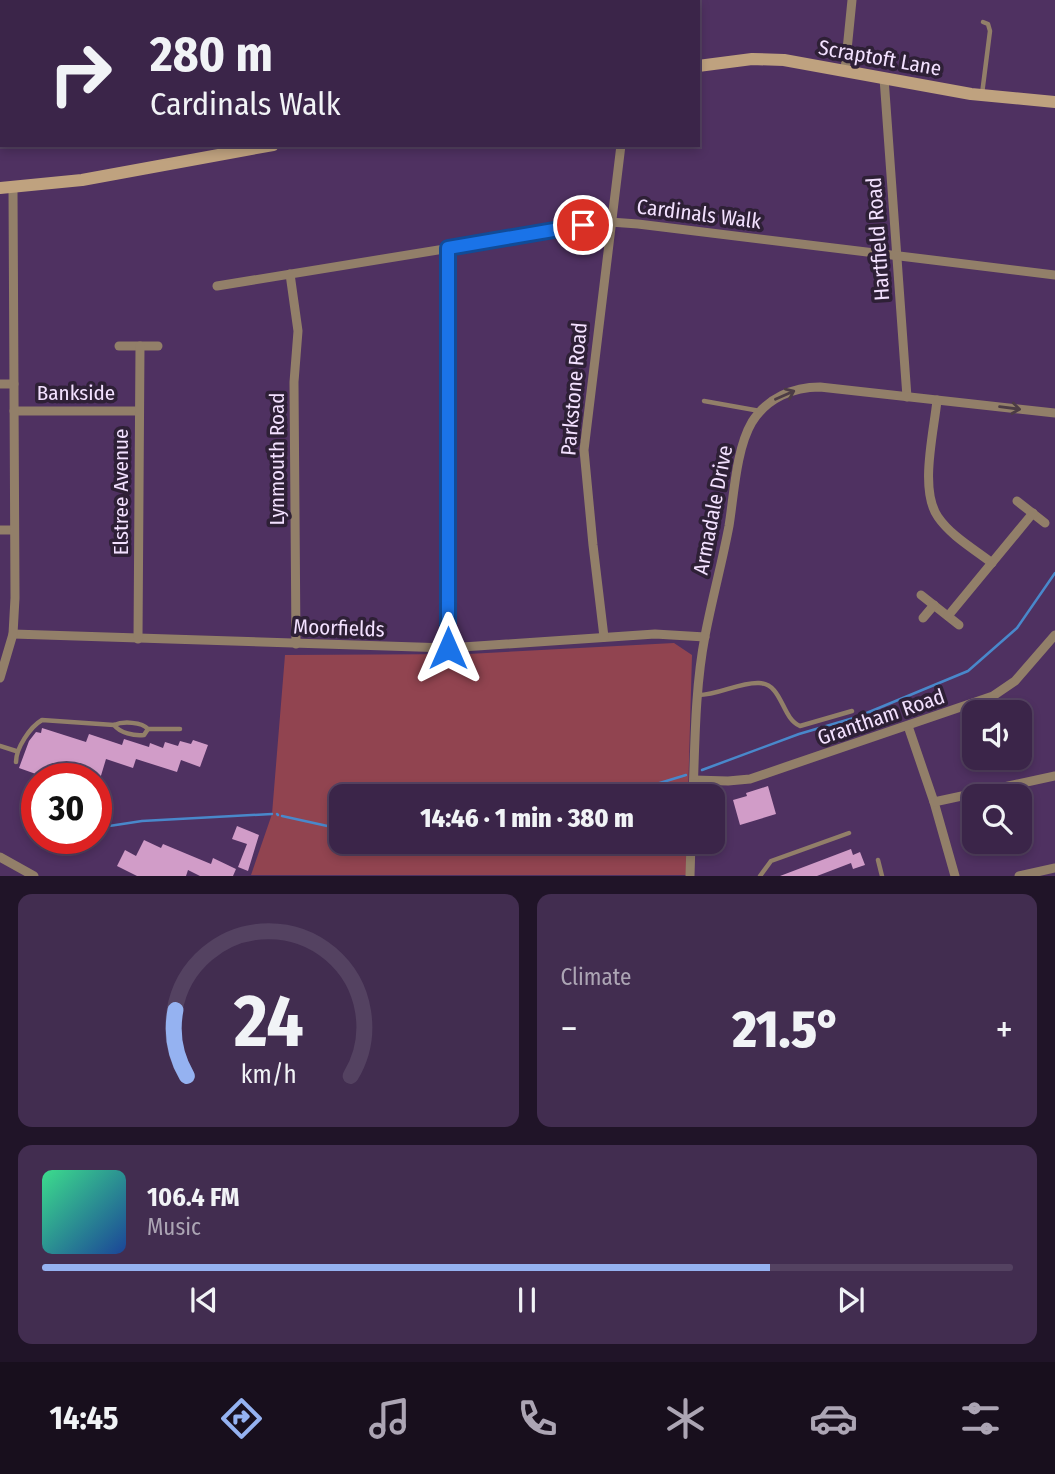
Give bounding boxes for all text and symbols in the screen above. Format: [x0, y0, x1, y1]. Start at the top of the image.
text: 280 m [150, 25, 273, 84]
icon: right [35, 28, 126, 119]
street label: Scraptoft Lane [817, 34, 943, 82]
text: Cardinals Walk [150, 85, 341, 123]
street label: Hartfield Road [861, 176, 895, 302]
street label: Cardinals Walk [635, 193, 763, 235]
pin [553, 195, 613, 255]
icon: arrive [564, 206, 602, 244]
street label: Parkstone Road [555, 321, 593, 457]
street label: Bankside [37, 380, 115, 406]
one-way arrow [774, 388, 795, 401]
street label: Lynmouth Road [264, 393, 290, 525]
one-way arrow [998, 401, 1021, 414]
street label: Elstree Avenue [108, 429, 134, 555]
street label: Armadale Drive [688, 443, 738, 577]
position arrow [411, 611, 485, 685]
street label: Moorfields [293, 613, 385, 643]
street label: Grantham Road [814, 683, 948, 751]
map controls [962, 700, 1032, 854]
button: sound [962, 700, 1032, 770]
speed limit sign: 30 [21, 763, 112, 854]
button: search [962, 784, 1032, 854]
text: 14:46 · 1 min · 380 m [420, 803, 634, 834]
text: Climate [561, 963, 631, 991]
text: 24 [232, 979, 303, 1066]
text: 21.5° [732, 998, 841, 1061]
text: − [561, 1006, 578, 1052]
text: + [996, 1006, 1013, 1052]
text: km/h [240, 1060, 296, 1090]
text: 106.4 FM [147, 1182, 239, 1213]
text: Music [147, 1213, 201, 1241]
icon: previous [185, 1281, 223, 1319]
icon: pause [508, 1281, 546, 1319]
icon: next [832, 1281, 870, 1319]
icon: directions [217, 1394, 266, 1443]
icon: music [365, 1394, 414, 1443]
icon: phone [513, 1394, 562, 1443]
icon: climate [661, 1394, 710, 1443]
icon: car [809, 1394, 858, 1443]
icon: filters [956, 1394, 1005, 1443]
text: 14:45 [49, 1399, 118, 1437]

